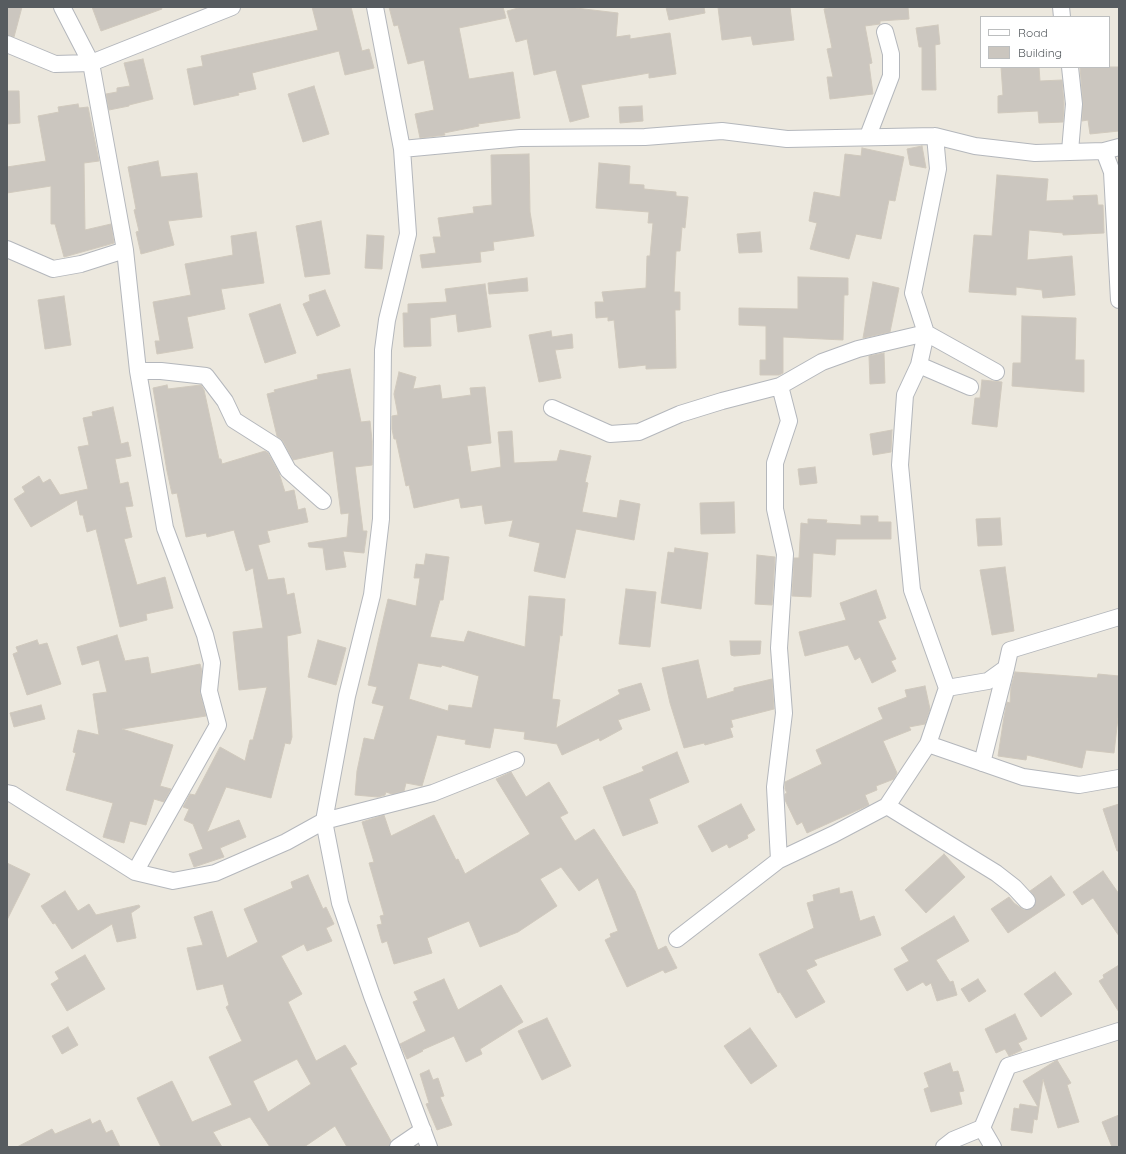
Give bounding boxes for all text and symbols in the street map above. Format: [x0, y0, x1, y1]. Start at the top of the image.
legend [980, 16, 1110, 68]
text: Road [1018, 25, 1048, 40]
text: Building [1018, 45, 1062, 60]

